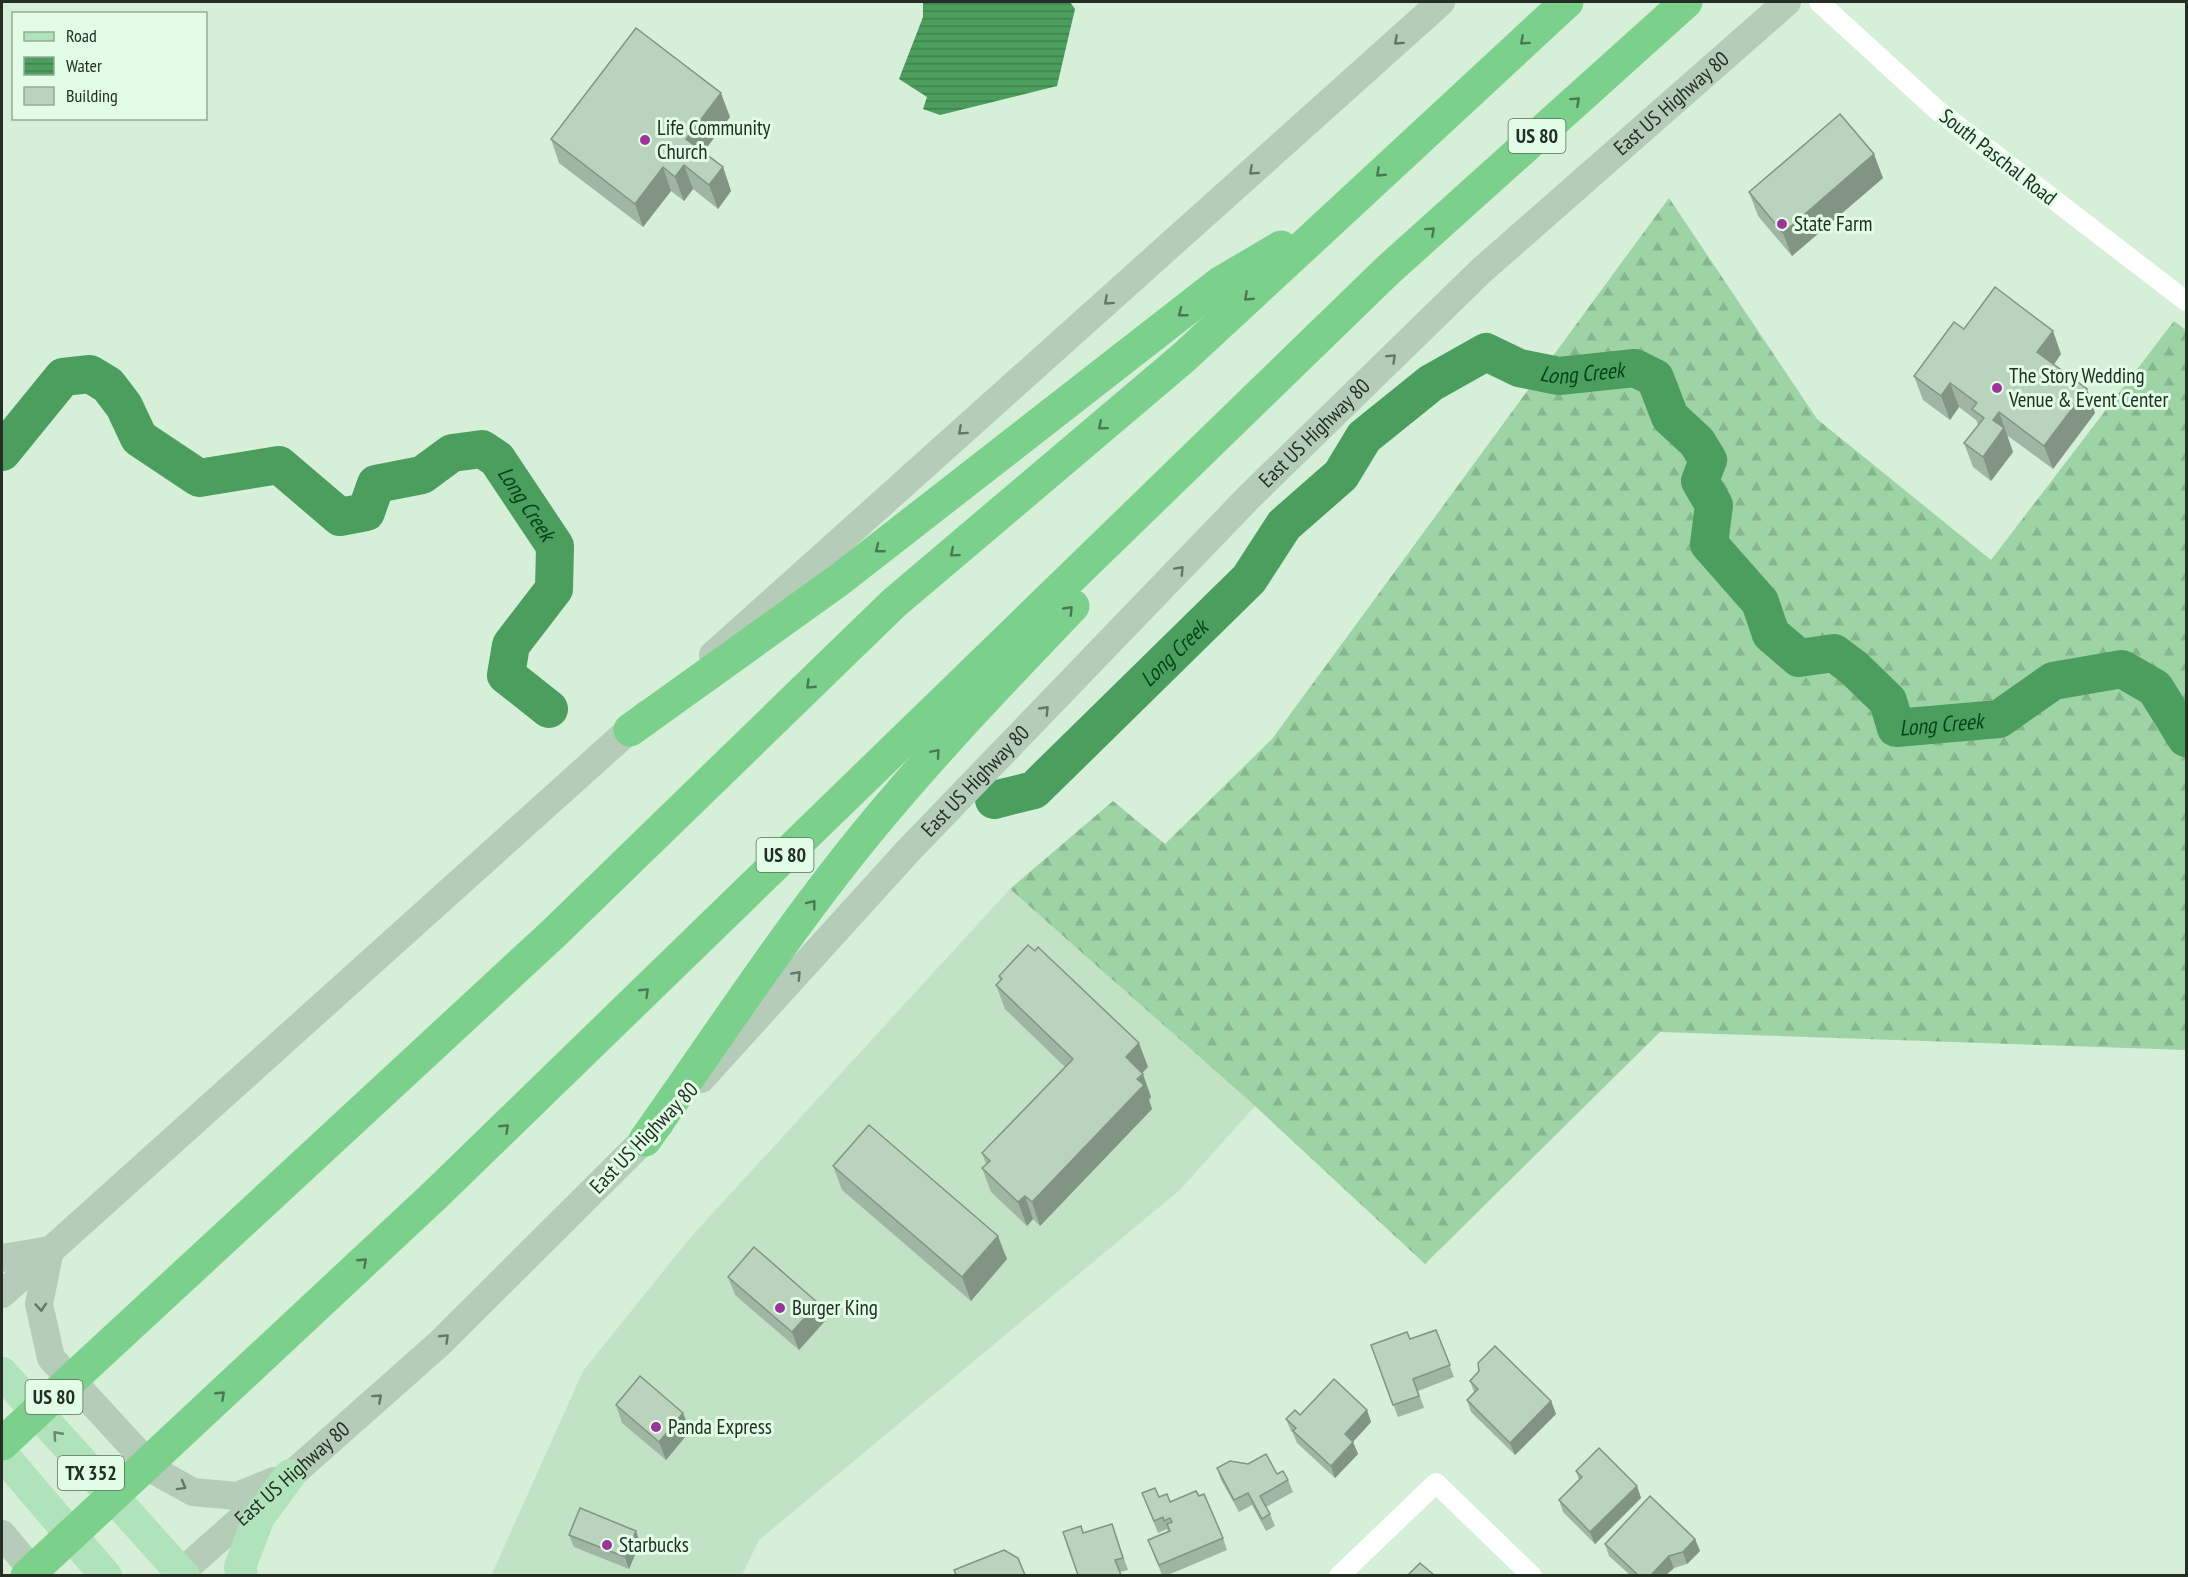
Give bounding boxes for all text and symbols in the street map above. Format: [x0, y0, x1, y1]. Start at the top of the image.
legend [12, 12, 207, 120]
text: Road [66, 24, 97, 47]
one-way arrow [1394, 34, 1405, 45]
one-way arrow [1520, 34, 1531, 45]
street label: East US Highway 80 [1608, 45, 1734, 161]
text: Water [66, 54, 102, 77]
text: Building [66, 84, 118, 107]
one-way arrow [1570, 97, 1580, 108]
street label: South Paschal Road [1934, 102, 2062, 211]
place label: Life Community Church [657, 114, 771, 165]
road number: US 80 [1508, 119, 1566, 153]
marker: Life Community Church [638, 133, 652, 147]
one-way arrow [1249, 164, 1260, 175]
one-way arrow [1377, 166, 1387, 177]
place label: State Farm [1794, 210, 1872, 237]
marker: State Farm [1775, 217, 1789, 231]
one-way arrow [1425, 227, 1435, 238]
one-way arrow [1244, 290, 1255, 301]
one-way arrow [1104, 294, 1114, 305]
one-way arrow [1177, 306, 1188, 317]
one-way arrow [1385, 354, 1396, 365]
water label: Long Creek [1538, 355, 1628, 390]
place label: The Story Wedding Venue & Event Center [2008, 362, 2169, 413]
street label: East US Highway 80 [1253, 373, 1375, 493]
marker: The Story Wedding Venue & Event Center [1990, 381, 2004, 395]
one-way arrow [1098, 419, 1109, 430]
one-way arrow [959, 424, 969, 435]
water label: Long Creek [492, 461, 563, 548]
one-way arrow [874, 542, 885, 553]
one-way arrow [950, 545, 961, 556]
one-way arrow [1173, 566, 1184, 577]
one-way arrow [1062, 607, 1073, 617]
water label: Long Creek [1134, 612, 1215, 692]
one-way arrow [807, 677, 818, 688]
water label: Long Creek [1898, 706, 1987, 742]
one-way arrow [1038, 707, 1049, 717]
street label: East US Highway 80 [915, 719, 1035, 842]
one-way arrow [929, 749, 940, 760]
road number: US 80 [756, 838, 814, 872]
one-way arrow [805, 899, 816, 910]
one-way arrow [790, 971, 801, 982]
one-way arrow [638, 988, 648, 999]
street label: East US Highway 80 [584, 1076, 704, 1199]
one-way arrow [497, 1124, 508, 1135]
one-way arrow [357, 1258, 367, 1269]
place label: Burger King [792, 1294, 878, 1321]
marker: Burger King [773, 1301, 787, 1315]
one-way arrow [34, 1302, 47, 1312]
one-way arrow [438, 1334, 449, 1345]
road number: US 80 [26, 1380, 82, 1414]
one-way arrow [214, 1391, 224, 1402]
one-way arrow [372, 1394, 383, 1405]
place label: Panda Express [668, 1413, 772, 1440]
street label: East US Highway 80 [229, 1415, 355, 1532]
marker: Panda Express [649, 1420, 663, 1434]
one-way arrow [53, 1431, 64, 1442]
road number: TX 352 [58, 1456, 124, 1490]
one-way arrow [176, 1479, 187, 1490]
place label: Starbucks [619, 1531, 689, 1558]
marker: Starbucks [600, 1538, 614, 1552]

